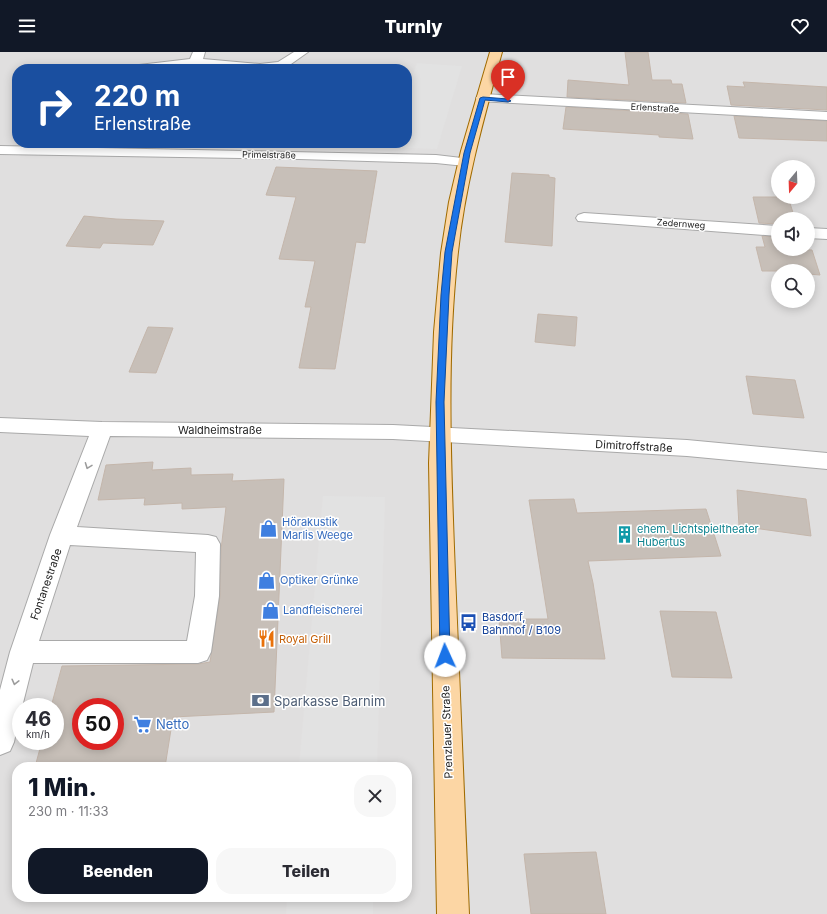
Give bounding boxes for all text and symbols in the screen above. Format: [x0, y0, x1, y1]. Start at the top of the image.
icon: menu [16, 15, 38, 37]
icon: heart [789, 15, 811, 37]
text: Turnly [385, 16, 442, 37]
pin [491, 60, 525, 101]
icon: arrive [497, 66, 519, 88]
text: 220 m [94, 79, 180, 113]
icon: right [28, 80, 80, 132]
street label: Erlenstraße [630, 101, 680, 114]
text: Erlenstraße [94, 113, 191, 134]
street label: Primelstraße [242, 149, 296, 160]
north arrow [771, 160, 815, 204]
map controls [771, 160, 815, 308]
button: sound [771, 212, 815, 256]
street label: Zedernweg [656, 216, 706, 231]
button: search [771, 264, 815, 308]
street label: Waldheimstraße [178, 423, 262, 437]
street label: Dimitroffstraße [595, 437, 673, 455]
one-way arrow [85, 462, 93, 469]
place label: Hörakustik Marlis Weege [282, 515, 353, 542]
shop icon: Hörakustik Marlis Weege [259, 518, 279, 538]
place label: ehem. Lichtspieltheater Hubertus [637, 522, 759, 549]
building icon: ehem. Lichtspieltheater Hubertus [614, 525, 634, 545]
street label: Fontanestraße [27, 546, 65, 622]
shop icon: Optiker Grünke [257, 570, 277, 590]
place label: Optiker Grünke [280, 573, 358, 587]
shop icon: Landfleischerei [260, 600, 280, 620]
place label: Landfleischerei [283, 603, 363, 617]
place label: Basdorf, Bahnhof / B109 [482, 610, 561, 637]
bus stop icon: Basdorf, Bahnhof / B109 [459, 613, 479, 633]
restaurant icon: Royal Grill [256, 629, 276, 649]
place label: Royal Grill [279, 632, 331, 646]
position arrow [424, 635, 466, 677]
one-way arrow [12, 678, 20, 685]
street label: Prenzlauer Straße [438, 685, 456, 779]
bank icon: Sparkasse Barnim [251, 691, 271, 711]
place label: Sparkasse Barnim [274, 693, 385, 709]
speed limit sign: 50 [72, 698, 124, 750]
text: 46 [25, 707, 51, 731]
supermarket icon: Netto [133, 714, 153, 734]
place label: Netto [156, 716, 189, 732]
text: km/h [26, 728, 50, 740]
text: 1 Min. [28, 773, 97, 802]
button: close [354, 775, 396, 817]
text: 230 m · 11:33 [28, 803, 109, 819]
button: Beenden [28, 848, 208, 894]
button: Teilen [216, 848, 396, 894]

